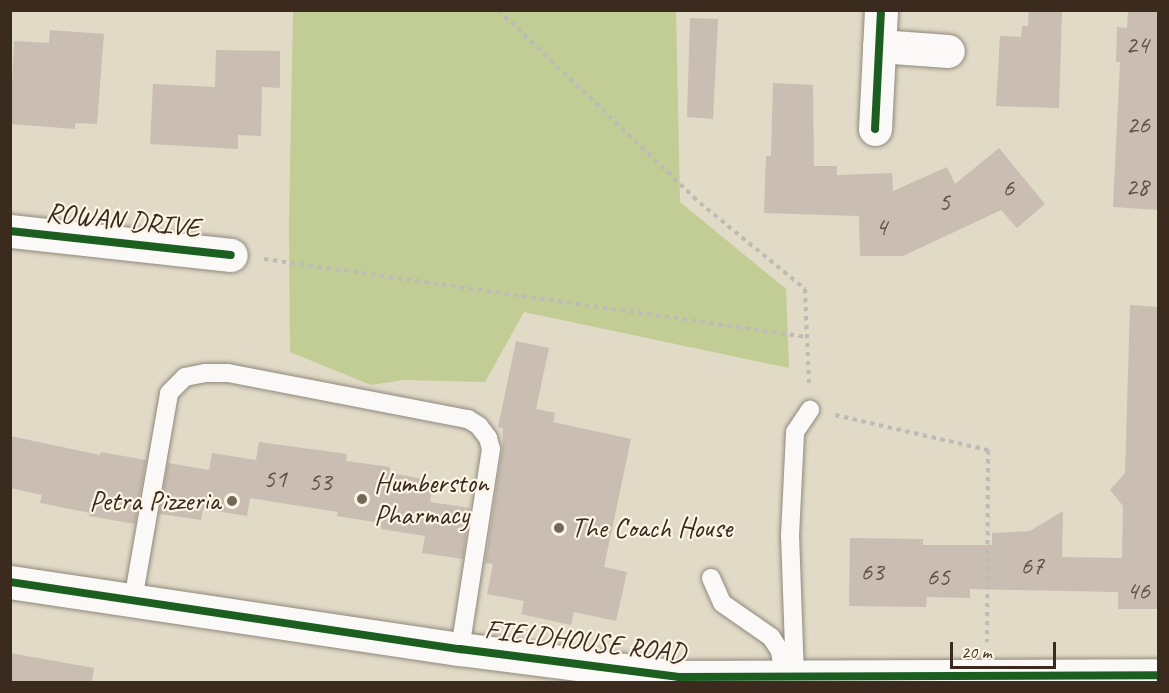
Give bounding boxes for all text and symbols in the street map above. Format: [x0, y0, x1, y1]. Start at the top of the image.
house number: 24 [1125, 29, 1149, 61]
house number: 26 [1126, 109, 1150, 141]
house number: 28 [1125, 171, 1149, 203]
house number: 6 [1002, 172, 1014, 204]
house number: 5 [938, 186, 950, 218]
street label: ROWAN DRIVE [45, 195, 201, 245]
house number: 4 [875, 211, 887, 243]
house number: 51 [263, 463, 287, 495]
house number: 53 [308, 466, 332, 498]
place label: Humberston Pharmacy [374, 466, 488, 532]
place label: Petra Pizzeria [88, 484, 220, 518]
marker: Humberston Pharmacy [355, 492, 369, 506]
marker: Petra Pizzeria [225, 494, 239, 508]
place label: The Coach House [571, 511, 732, 545]
marker: The Coach House [552, 521, 566, 535]
house number: 67 [1020, 550, 1044, 582]
house number: 63 [860, 556, 884, 588]
house number: 65 [926, 561, 950, 593]
house number: 46 [1126, 575, 1150, 607]
street label: FIELDHOUSE ROAD [482, 612, 688, 670]
scale bar [953, 630, 1060, 668]
text: 20 m [961, 641, 992, 663]

